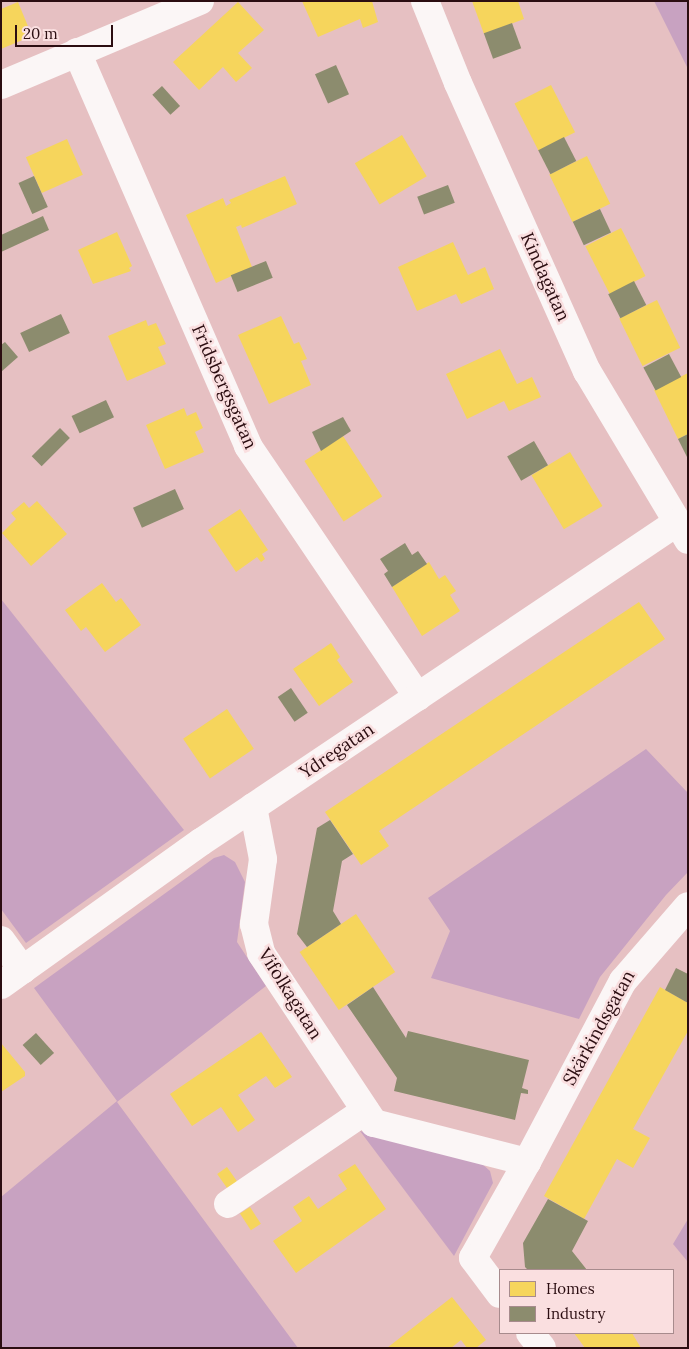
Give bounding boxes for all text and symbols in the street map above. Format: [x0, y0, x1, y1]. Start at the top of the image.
scale bar [18, 15, 115, 47]
text: 20 m [23, 24, 58, 43]
street label: Kindagatan [516, 229, 574, 325]
street label: Fridsbergsgatan [187, 321, 261, 453]
street label: Ydregatan [296, 718, 378, 784]
street label: Vifolkagatan [253, 945, 327, 1043]
street label: Skärkindsgatan [559, 967, 639, 1089]
legend [499, 1269, 674, 1334]
text: Homes [546, 1279, 595, 1298]
text: Industry [546, 1304, 605, 1323]

